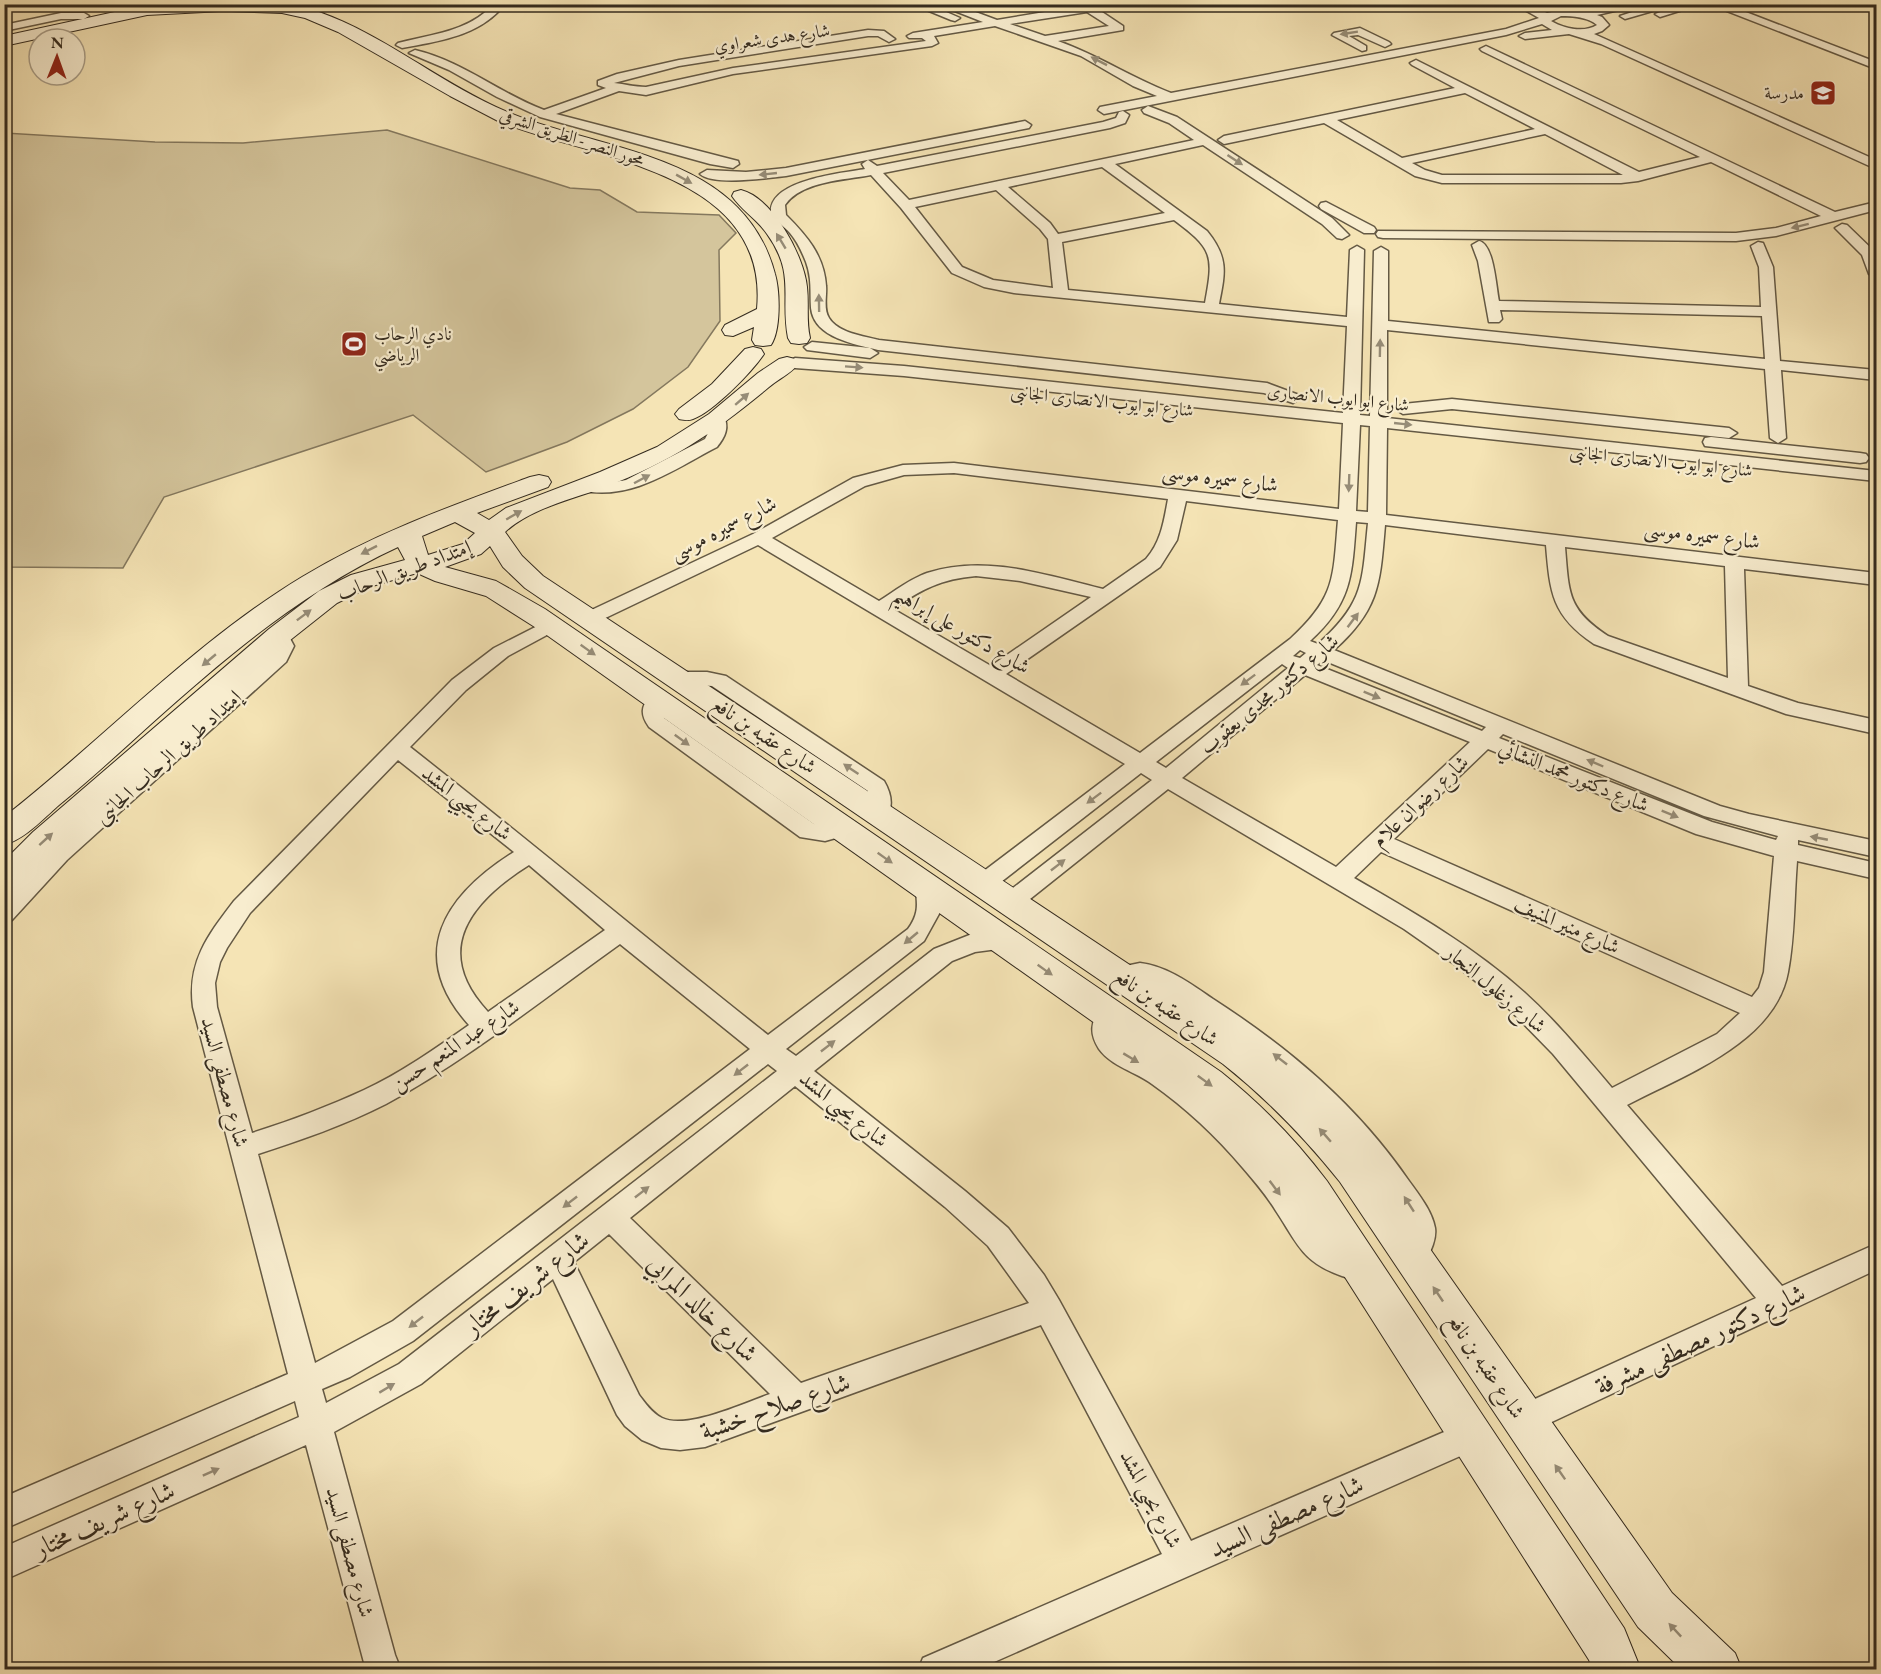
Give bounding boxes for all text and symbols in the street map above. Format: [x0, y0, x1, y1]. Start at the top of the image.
street label: شارع هدى شعراوي [713, 18, 832, 61]
north arrow [27, 27, 87, 87]
one-way arrow [1340, 29, 1359, 38]
text: N [51, 32, 64, 53]
one-way arrow [1091, 56, 1108, 66]
school or university icon: مدرسة [1808, 78, 1838, 108]
place label: مدرسة [1764, 81, 1804, 104]
street label: محور النصر - الطريق الشرقي [496, 102, 647, 175]
one-way arrow [1226, 155, 1243, 166]
one-way arrow [759, 169, 778, 179]
one-way arrow [676, 174, 693, 184]
one-way arrow [1790, 222, 1809, 232]
one-way arrow [776, 233, 787, 249]
one-way arrow [814, 293, 824, 312]
place label: نادي الرحاب الرياضي [374, 322, 452, 372]
sports icon: نادي الرحاب الرياضي [339, 329, 369, 359]
one-way arrow [1375, 339, 1384, 358]
one-way arrow [844, 362, 863, 372]
street label: شارع ابو ايوب الانصارى الجانبى [1009, 379, 1195, 426]
street label: شارع ابو ايوب الانصارى [1265, 379, 1410, 420]
one-way arrow [734, 393, 749, 406]
one-way arrow [1393, 419, 1412, 429]
street label: شارع ابو ايوب الانصارى الجانبى [1568, 439, 1754, 486]
street label: شارع سميره موسى [1160, 457, 1280, 503]
one-way arrow [634, 474, 651, 484]
one-way arrow [1344, 474, 1354, 493]
street label: شارع سميره موسى [665, 489, 783, 571]
one-way arrow [506, 509, 522, 520]
street label: شارع سميره موسى [1642, 514, 1762, 560]
street label: إمتداد طريق الرحاب [333, 532, 476, 607]
one-way arrow [360, 545, 377, 554]
street label: شارع دكتور على إبراهيم [885, 580, 1035, 686]
one-way arrow [296, 609, 312, 622]
one-way arrow [1346, 612, 1358, 627]
street label: شارع دكتور مجدى يعقوب [1193, 627, 1347, 764]
one-way arrow [579, 644, 595, 656]
one-way arrow [201, 654, 217, 667]
one-way arrow [1241, 673, 1256, 685]
street label: إمتداد طريق الرحاب الجانبى [88, 682, 249, 831]
street label: شارع عقبه بن نافع [703, 690, 822, 785]
one-way arrow [1363, 690, 1381, 700]
street label: شارع دكتور محمد النشائي [1493, 733, 1653, 823]
one-way arrow [674, 734, 690, 746]
street label: شارع رضوان علام [1365, 749, 1478, 856]
one-way arrow [1586, 758, 1604, 767]
street label: شارع يحيي المشد [412, 759, 518, 852]
one-way arrow [843, 763, 859, 775]
one-way arrow [1086, 792, 1101, 804]
one-way arrow [1661, 809, 1679, 819]
one-way arrow [38, 832, 53, 846]
one-way arrow [1809, 833, 1828, 842]
one-way arrow [877, 852, 893, 864]
one-way arrow [1050, 860, 1065, 872]
street label: شارع منير المنيف [1508, 889, 1624, 964]
one-way arrow [904, 931, 919, 944]
street label: شارع زغلول النجار [1435, 937, 1552, 1043]
street label: شارع عقبه بن نافع [1105, 962, 1224, 1057]
one-way arrow [1037, 964, 1053, 976]
street label: شارع عبد المنعم حسن [385, 993, 528, 1102]
street label: شارع مصطفى السيد [190, 1014, 256, 1151]
one-way arrow [820, 1040, 835, 1052]
one-way arrow [1123, 1053, 1140, 1063]
one-way arrow [1272, 1053, 1288, 1066]
one-way arrow [733, 1064, 748, 1076]
street label: شارع يحيي المشد [790, 1064, 895, 1158]
one-way arrow [1198, 1075, 1213, 1087]
one-way arrow [1318, 1128, 1332, 1143]
one-way arrow [1269, 1179, 1281, 1195]
one-way arrow [634, 1187, 649, 1199]
one-way arrow [562, 1196, 578, 1209]
one-way arrow [1404, 1196, 1415, 1212]
street label: شارع شريف مختار [453, 1223, 599, 1349]
street label: شارع خالد المرابي [637, 1246, 766, 1373]
street label: شارع دكتور مصطفى مشرفة [1589, 1275, 1813, 1407]
one-way arrow [1432, 1287, 1444, 1303]
street label: شارع عقبه بن نافع [1436, 1308, 1531, 1427]
one-way arrow [408, 1315, 423, 1327]
street label: شارع صلاح خشبة [695, 1364, 857, 1454]
one-way arrow [379, 1383, 396, 1393]
street label: شارع يحيي المشد [1108, 1445, 1189, 1556]
one-way arrow [1554, 1465, 1566, 1481]
one-way arrow [203, 1467, 220, 1476]
street label: شارع مصطفى السيد [1203, 1467, 1371, 1570]
street label: شارع شريف مختار [25, 1473, 182, 1571]
street label: شارع مصطفى السيد [315, 1484, 381, 1621]
one-way arrow [1668, 1623, 1682, 1637]

